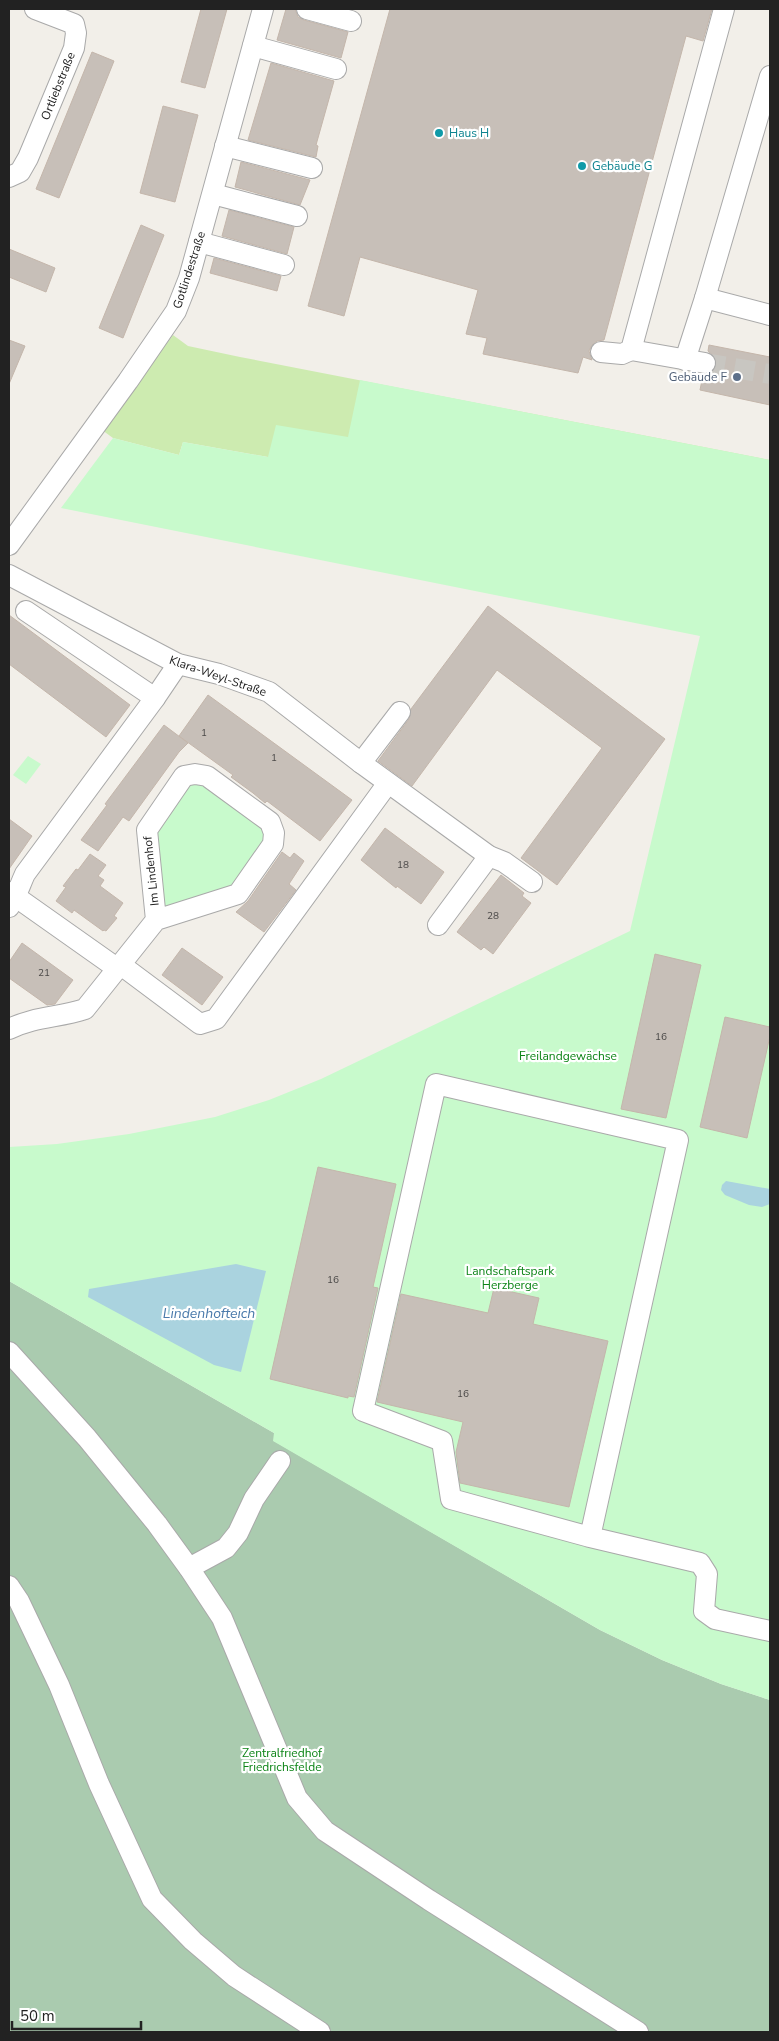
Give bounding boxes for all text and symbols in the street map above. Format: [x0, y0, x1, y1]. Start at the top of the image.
street label: Ortliebstraße [37, 50, 79, 122]
place label: Haus H [449, 125, 489, 141]
marker: Haus H [433, 127, 445, 139]
place label: Gebäude G [592, 158, 652, 174]
marker: Gebäude G [576, 160, 588, 172]
street label: Gotlindestraße [169, 229, 209, 311]
place label: Gebäude F [669, 369, 727, 385]
marker: Gebäude F [731, 371, 743, 383]
street label: Klara-Weyl-Straße [167, 652, 269, 700]
house number: 1 [201, 726, 207, 740]
house number: 1 [271, 751, 277, 765]
street label: Im Lindenhof [139, 834, 163, 907]
house number: 18 [397, 858, 409, 872]
house number: 28 [487, 909, 499, 923]
house number: 21 [38, 966, 50, 980]
house number: 16 [655, 1030, 667, 1044]
park label: Freilandgewächse [519, 1048, 617, 1064]
park label: Landschaftspark Herzberge [466, 1263, 555, 1293]
house number: 16 [327, 1273, 339, 1287]
water label: Lindenhofteich [163, 1304, 255, 1323]
house number: 16 [457, 1387, 469, 1401]
park label: Zentralfriedhof Friedrichsfelde [242, 1745, 323, 1775]
scale bar [12, 1998, 141, 2030]
text: 50 m [20, 2006, 55, 2026]

